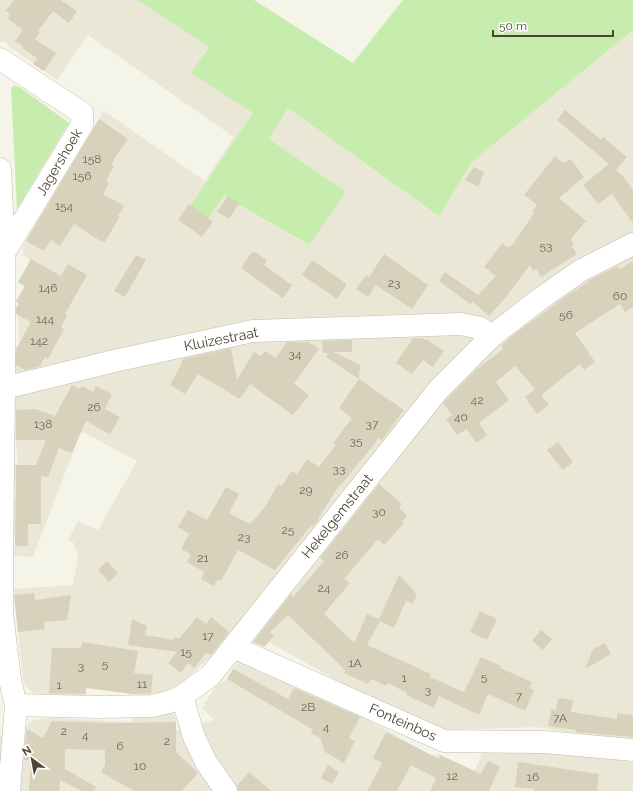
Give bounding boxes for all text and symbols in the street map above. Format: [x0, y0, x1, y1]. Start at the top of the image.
scale bar [493, 12, 613, 38]
text: 50 m [499, 19, 527, 33]
street label: Jagershoek [33, 125, 85, 198]
house number: 158 [83, 152, 101, 166]
house number: 156 [73, 169, 91, 183]
house number: 154 [55, 199, 74, 213]
house number: 53 [540, 239, 552, 253]
house number: 23 [388, 276, 400, 290]
house number: 146 [39, 281, 57, 295]
house number: 60 [613, 289, 627, 303]
house number: 56 [559, 308, 573, 322]
house number: 144 [36, 312, 55, 326]
street label: Kluizestraat [182, 324, 260, 354]
house number: 142 [30, 334, 48, 348]
house number: 34 [289, 347, 302, 361]
house number: 42 [471, 393, 483, 407]
house number: 26 [87, 400, 101, 414]
house number: 40 [454, 410, 468, 424]
house number: 138 [34, 417, 52, 431]
house number: 37 [366, 417, 379, 431]
house number: 35 [350, 434, 363, 448]
house number: 33 [333, 462, 345, 476]
street label: Hekelgemstraat [298, 471, 376, 561]
house number: 29 [299, 483, 313, 497]
house number: 30 [372, 505, 386, 519]
house number: 25 [282, 523, 295, 537]
house number: 23 [238, 530, 250, 544]
house number: 26 [335, 548, 349, 562]
house number: 21 [197, 551, 209, 565]
house number: 24 [318, 581, 331, 595]
house number: 17 [202, 629, 214, 643]
house number: 15 [180, 645, 192, 659]
house number: 1A [348, 656, 362, 670]
house number: 5 [102, 657, 109, 671]
house number: 3 [78, 659, 84, 673]
house number: 5 [481, 670, 488, 684]
house number: 1 [401, 671, 407, 685]
house number: 11 [137, 677, 147, 691]
house number: 1 [56, 678, 62, 692]
house number: 3 [425, 683, 431, 697]
house number: 7 [516, 689, 523, 703]
house number: 2B [301, 700, 315, 714]
street label: Fonteinbos [367, 700, 439, 744]
house number: 7A [553, 711, 567, 725]
house number: 4 [323, 720, 330, 734]
house number: 2 [61, 724, 67, 738]
house number: 4 [82, 728, 89, 742]
house number: 2 [164, 734, 170, 748]
north arrow [12, 739, 52, 779]
house number: 6 [116, 739, 124, 753]
text: N [20, 743, 34, 759]
house number: 10 [134, 759, 146, 773]
house number: 12 [446, 769, 458, 783]
house number: 16 [527, 770, 539, 784]

